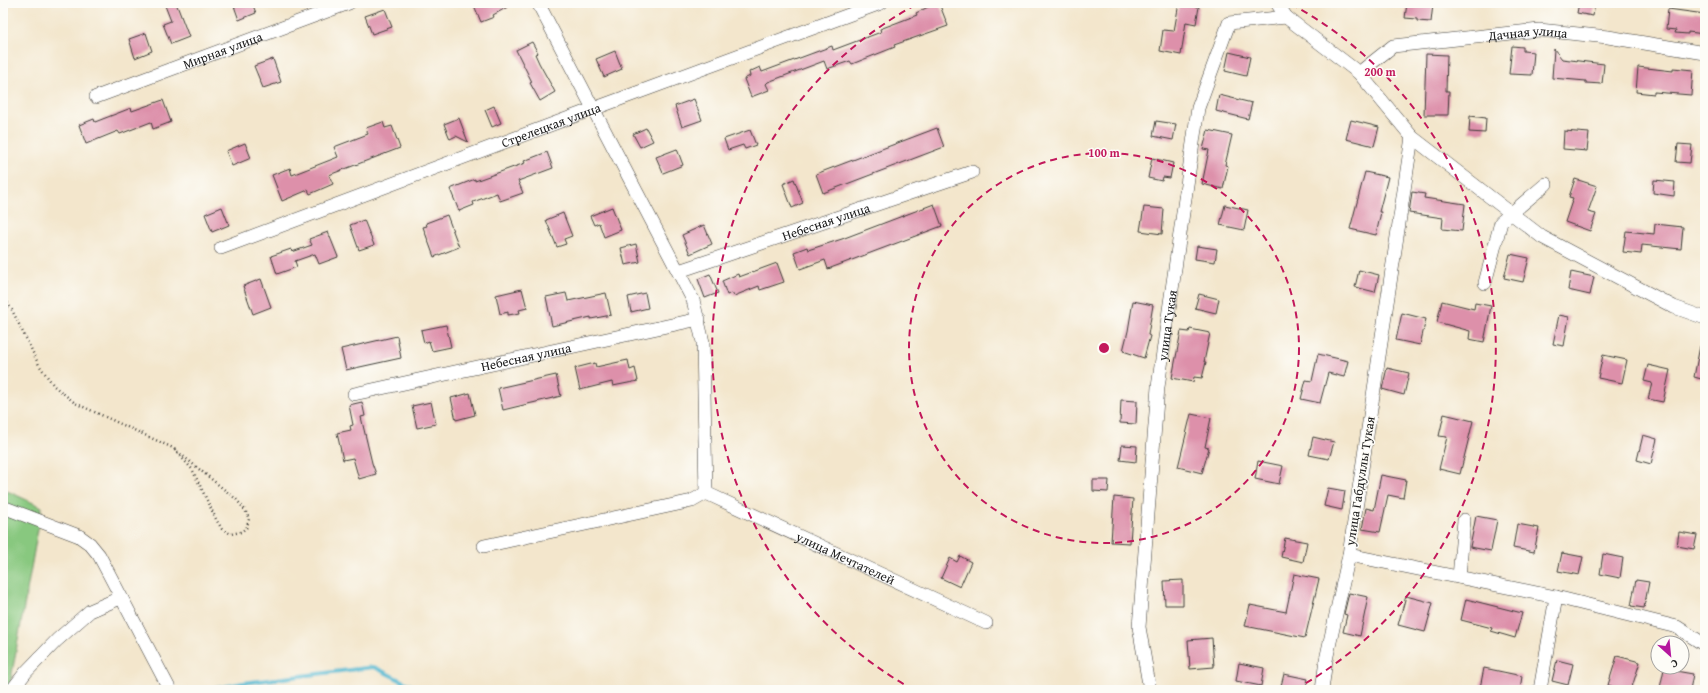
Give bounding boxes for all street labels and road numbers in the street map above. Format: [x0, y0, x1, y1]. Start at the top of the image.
street label: Дачная улица [1486, 21, 1569, 45]
street label: Мирная улица [180, 26, 266, 73]
street label: Стрелецкая улица [498, 97, 604, 152]
street label: Небесная улица [779, 197, 873, 245]
street label: улица Тукая [1152, 288, 1181, 363]
street label: Небесная улица [479, 337, 574, 376]
street label: улица Габдуллы Тукая [1340, 415, 1380, 548]
street label: улица Мечтателей [792, 526, 899, 589]

